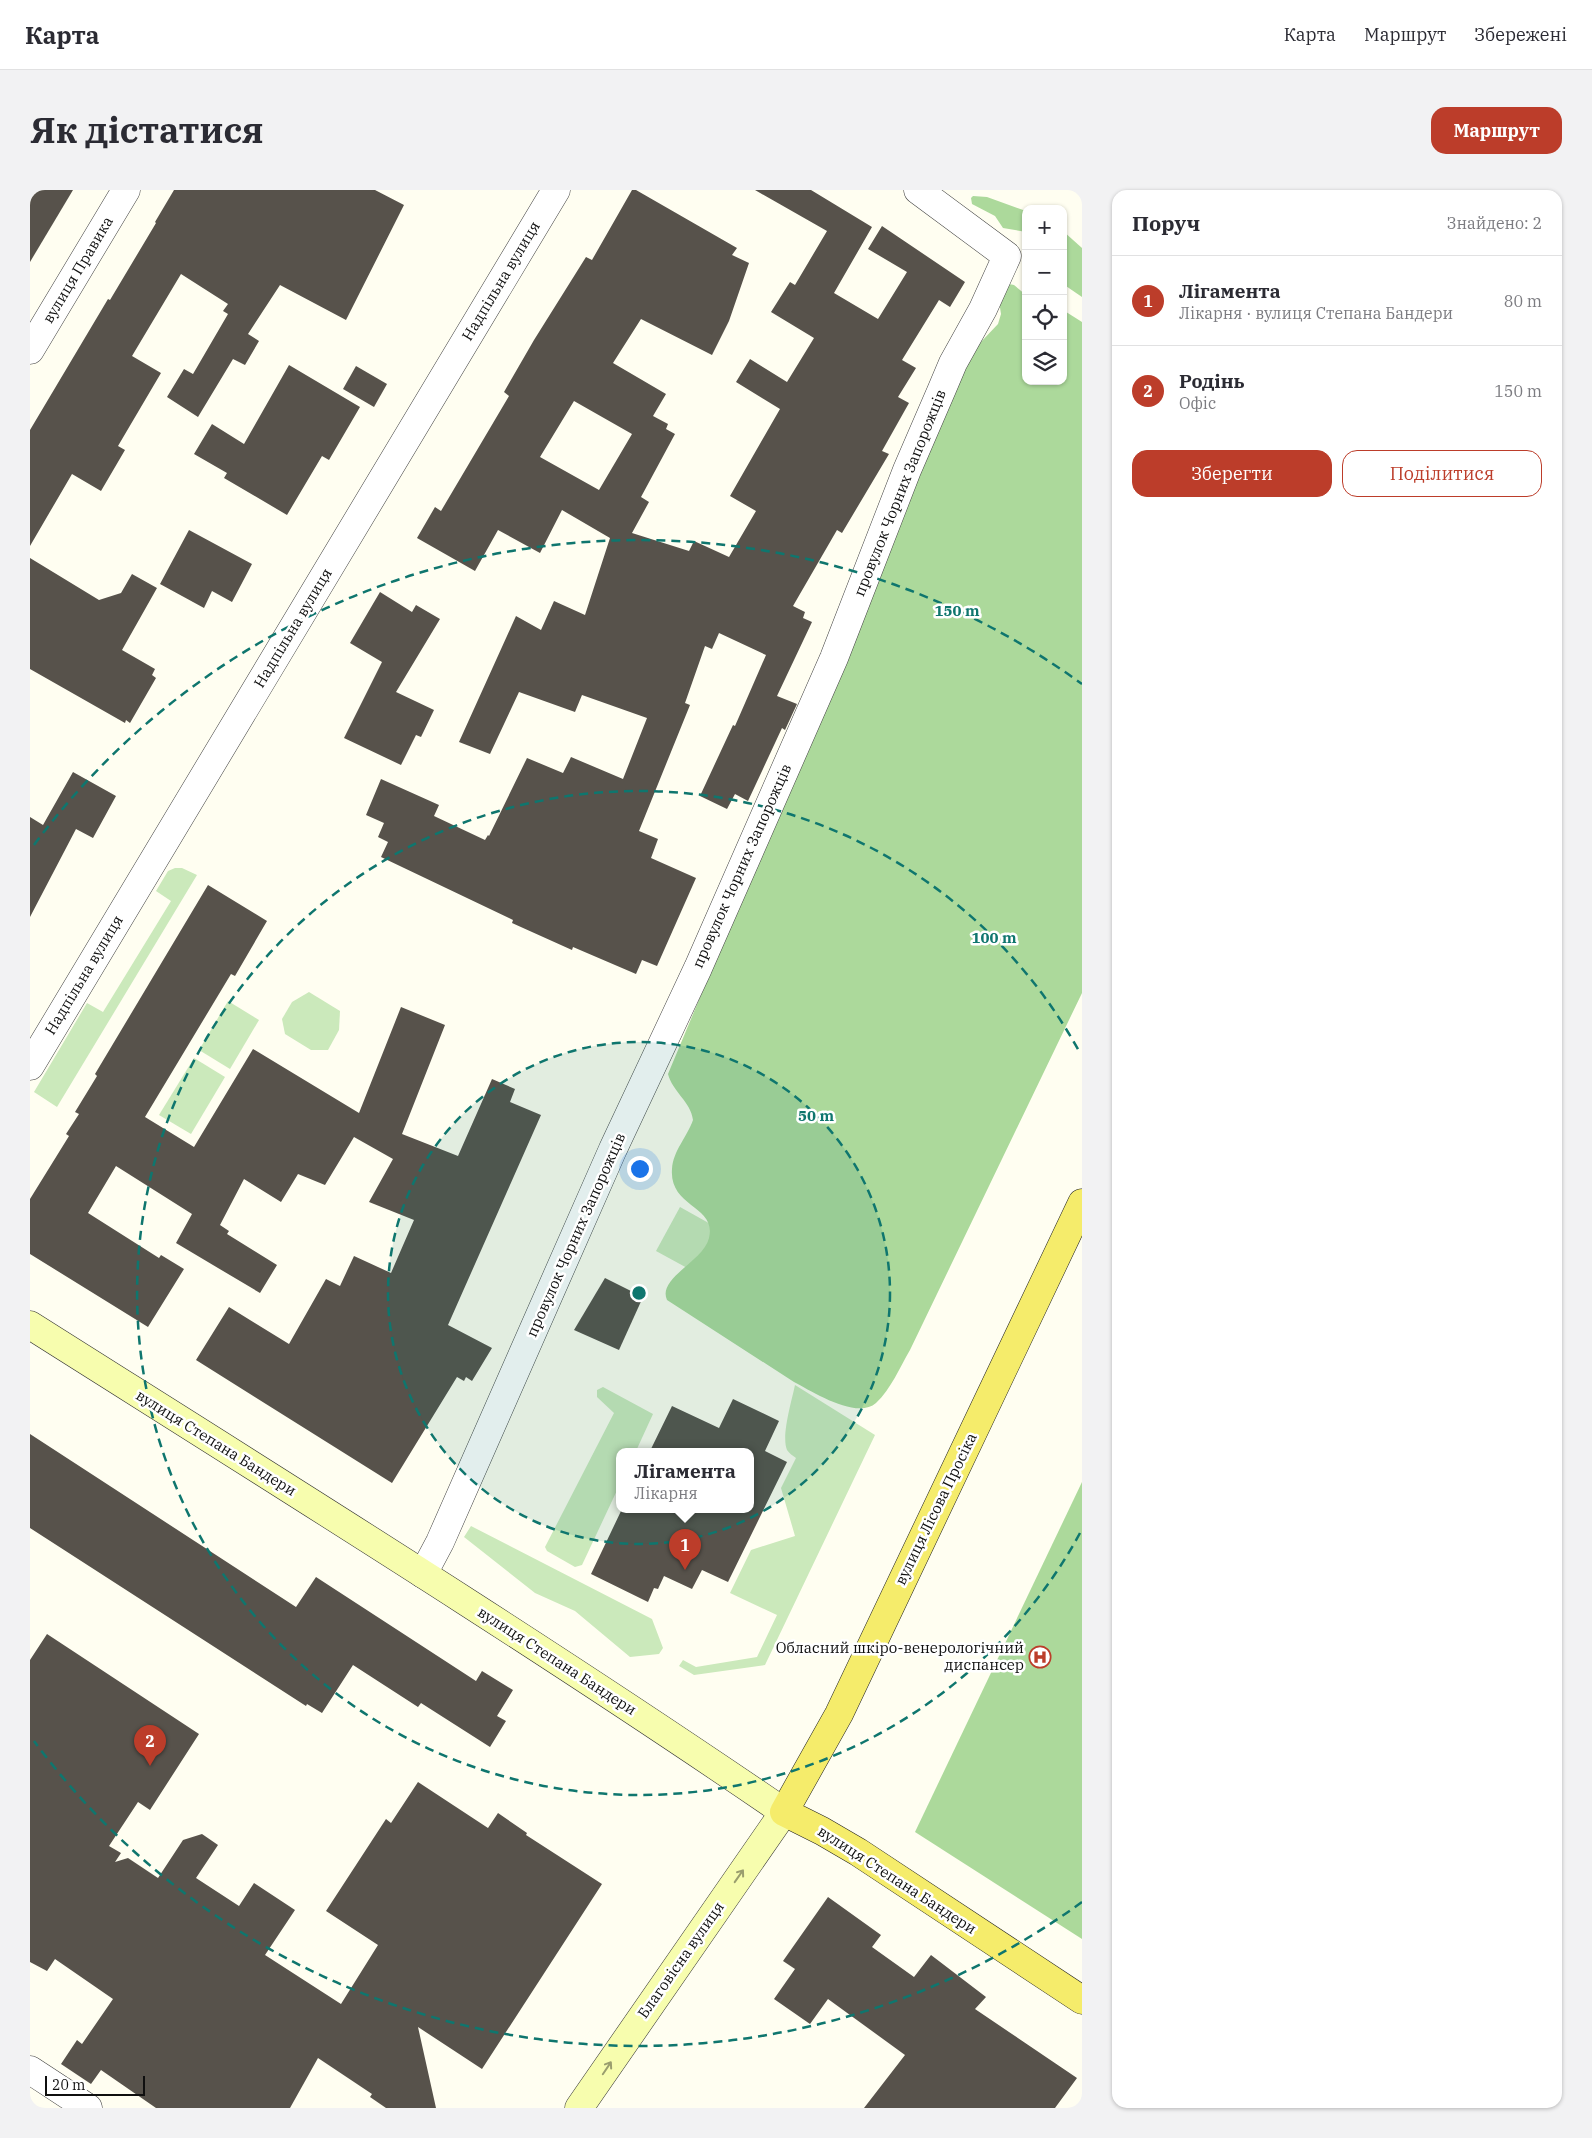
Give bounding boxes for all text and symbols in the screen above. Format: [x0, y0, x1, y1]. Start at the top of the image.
text: Карта [25, 19, 100, 51]
text: Карта [1284, 23, 1336, 46]
text: Маршрут [1364, 23, 1446, 46]
text: Збережені [1474, 23, 1567, 46]
text: Як дістатися [30, 107, 264, 153]
button: Маршрут [1431, 107, 1562, 154]
map controls [1022, 205, 1067, 385]
button: + [1022, 205, 1067, 250]
text: Поруч [1132, 209, 1200, 237]
street label: вулиця Правика [38, 213, 117, 327]
text: Знайдено: 2 [1447, 213, 1542, 233]
street label: Надпільна вулиця [457, 218, 544, 344]
button: − [1022, 250, 1067, 295]
text: Лігамента [1179, 279, 1280, 303]
text: 1 [1143, 291, 1153, 311]
text: 80 m [1504, 291, 1542, 311]
button: locate [1022, 295, 1067, 340]
text: Лікарня · вулиця Степана Бандери [1179, 303, 1453, 323]
button: layers [1022, 340, 1067, 385]
text: Родінь [1179, 369, 1245, 393]
text: 2 [1143, 381, 1153, 401]
text: 150 m [1494, 381, 1542, 401]
street label: провулок Чорних Запорожців [849, 387, 950, 599]
text: Офіс [1179, 393, 1216, 413]
button: Зберегти [1132, 450, 1332, 497]
button: Поділитися [1342, 450, 1542, 497]
street label: Надпільна вулиця [249, 565, 336, 691]
text: 150 m [934, 601, 980, 620]
street label: провулок Чорних Запорожців [688, 761, 795, 971]
street label: Надпільна вулиця [40, 912, 127, 1038]
text: 100 m [971, 928, 1017, 947]
text: 50 m [798, 1106, 834, 1125]
street label: провулок Чорних Запорожців [522, 1130, 629, 1340]
your location [627, 1156, 653, 1182]
centre of rings [630, 1284, 648, 1302]
street label: вулиця Степана Бандери [133, 1385, 300, 1500]
street label: вулиця Лісова Просіка [890, 1430, 981, 1588]
popup [616, 1448, 754, 1513]
text: Лігамента [634, 1459, 736, 1483]
text: Лікарня [634, 1483, 698, 1503]
pin: 1 [669, 1529, 701, 1570]
street label: вулиця Степана Бандери [474, 1602, 640, 1719]
place label: Обласний шкіро-венерологічний диспансер [776, 1638, 1024, 1674]
hospital icon: Обласний шкіро-венерологічний диспансер [1028, 1645, 1052, 1669]
pin: 2 [134, 1725, 166, 1766]
street label: вулиця Степана Бандери [814, 1821, 980, 1938]
one-way arrow [734, 1869, 744, 1883]
street label: Благовісна вулиця [633, 1898, 728, 2022]
one-way arrow [602, 2061, 612, 2075]
scale bar [45, 2073, 145, 2096]
text: 20 m [52, 2076, 85, 2094]

